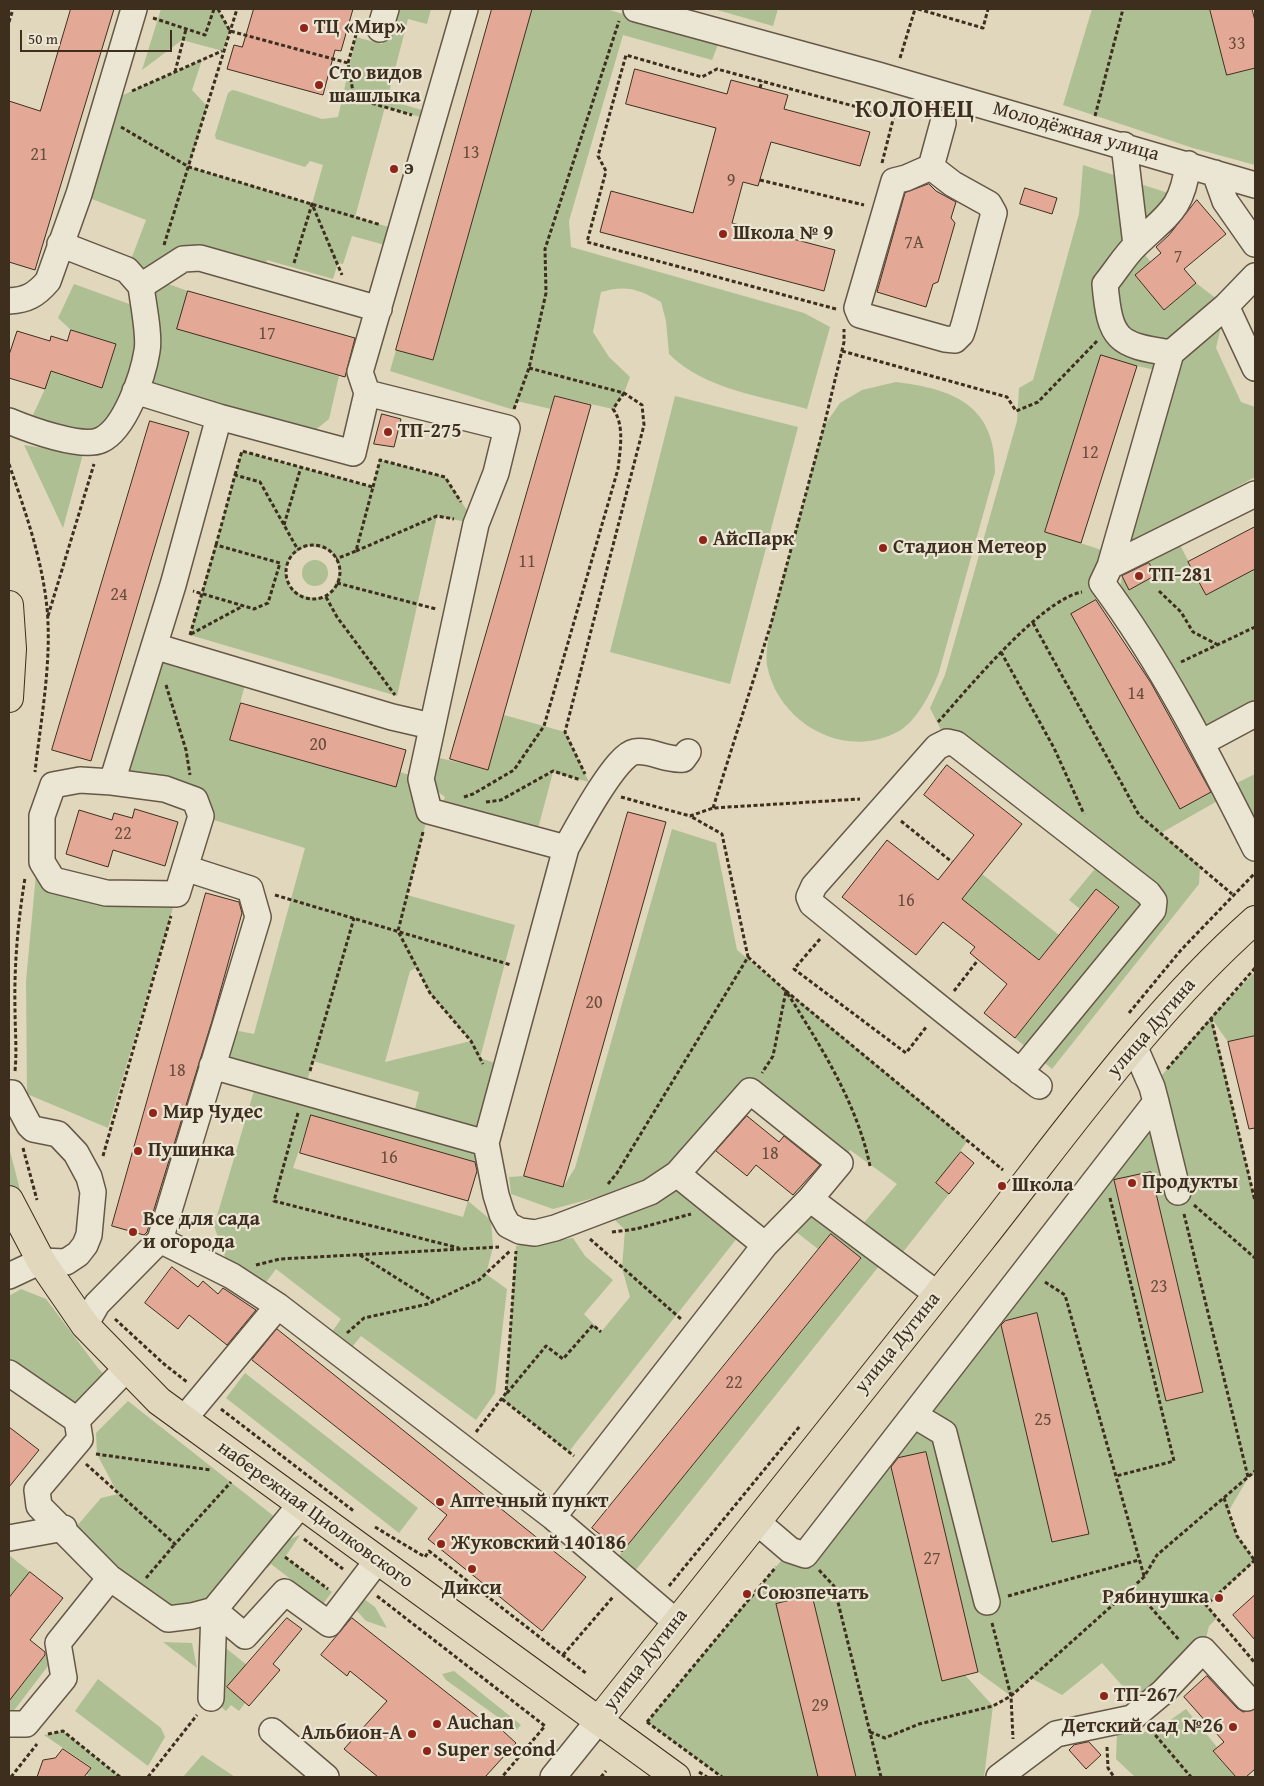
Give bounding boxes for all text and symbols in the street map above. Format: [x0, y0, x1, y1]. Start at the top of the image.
place label: ТЦ «Мир» [314, 16, 406, 40]
scale bar [22, 20, 175, 52]
marker: ТЦ «Мир» [298, 22, 310, 34]
text: 50 m [28, 28, 58, 49]
house number: 33 [1228, 33, 1246, 55]
place label: Сто видов шашлыка [329, 62, 422, 109]
marker: Сто видов шашлыка [313, 79, 325, 91]
district label: КОЛОНЕЦ [854, 96, 976, 126]
street label: Молодёжная улица [990, 97, 1162, 167]
house number: 13 [462, 142, 480, 164]
house number: 21 [30, 144, 48, 166]
place label: э [404, 157, 414, 181]
marker: э [388, 163, 400, 175]
house number: 9 [727, 170, 735, 192]
place label: Школа № 9 [733, 222, 833, 246]
marker: Школа № 9 [717, 228, 729, 240]
house number: 7А [904, 232, 924, 254]
house number: 7 [1174, 246, 1182, 268]
house number: 17 [258, 323, 276, 345]
place label: ТП-275 [398, 420, 462, 444]
marker: ТП-275 [382, 426, 394, 438]
house number: 12 [1081, 442, 1099, 464]
place label: АйсПарк [713, 528, 794, 552]
marker: АйсПарк [697, 534, 709, 546]
place label: Стадион Метеор [893, 536, 1047, 560]
marker: Стадион Метеор [877, 542, 889, 554]
house number: 11 [518, 551, 536, 573]
place label: ТП-281 [1149, 564, 1213, 588]
marker: ТП-281 [1133, 570, 1145, 582]
house number: 24 [110, 584, 128, 606]
house number: 14 [1127, 683, 1145, 705]
house number: 20 [309, 734, 327, 756]
house number: 22 [114, 823, 132, 845]
house number: 16 [897, 890, 915, 912]
street label: улица Дугина [1103, 974, 1201, 1082]
house number: 20 [585, 992, 603, 1014]
house number: 18 [168, 1060, 186, 1082]
place label: Мир Чудес [163, 1101, 263, 1125]
marker: Мир Чудес [147, 1107, 159, 1119]
place label: Пушинка [148, 1139, 235, 1163]
house number: 18 [761, 1143, 779, 1165]
marker: Пушинка [132, 1145, 144, 1157]
house number: 16 [380, 1147, 398, 1169]
place label: Продукты [1142, 1171, 1238, 1195]
place label: Школа [1012, 1174, 1073, 1198]
marker: Продукты [1126, 1177, 1138, 1189]
marker: Школа [996, 1180, 1008, 1192]
place label: Все для сада и огорода [143, 1208, 260, 1255]
marker: Все для сада и огорода [127, 1226, 139, 1238]
house number: 23 [1150, 1276, 1168, 1298]
street label: улица Дугина [850, 1288, 946, 1398]
house number: 22 [725, 1372, 743, 1394]
house number: 25 [1034, 1409, 1052, 1431]
street label: набережная Циолковского [213, 1436, 417, 1594]
place label: Аптечный пункт [450, 1490, 608, 1514]
marker: Аптечный пункт [434, 1496, 446, 1508]
place label: Жуковский 140186 [451, 1532, 626, 1556]
marker: Жуковский 140186 [435, 1538, 447, 1550]
house number: 27 [923, 1548, 941, 1570]
marker: Дикси [466, 1563, 478, 1575]
place label: Дикси [442, 1577, 502, 1601]
place label: Союзпечать [757, 1582, 869, 1606]
place label: Рябинушка [1102, 1586, 1209, 1610]
marker: Союзпечать [741, 1588, 753, 1600]
marker: Рябинушка [1213, 1592, 1225, 1604]
street label: улица Дугина [599, 1604, 693, 1716]
place label: ТП-267 [1114, 1684, 1178, 1708]
marker: ТП-267 [1098, 1690, 1110, 1702]
house number: 29 [811, 1695, 829, 1717]
place label: Auchan [447, 1712, 514, 1736]
place label: Детский сад №26 [1062, 1715, 1223, 1739]
marker: Auchan [431, 1718, 443, 1730]
marker: Детский сад №26 [1227, 1721, 1239, 1733]
place label: Альбион-А [301, 1722, 402, 1746]
marker: Альбион-А [406, 1728, 418, 1740]
place label: Super second [437, 1739, 555, 1763]
marker: Super second [421, 1745, 433, 1757]

